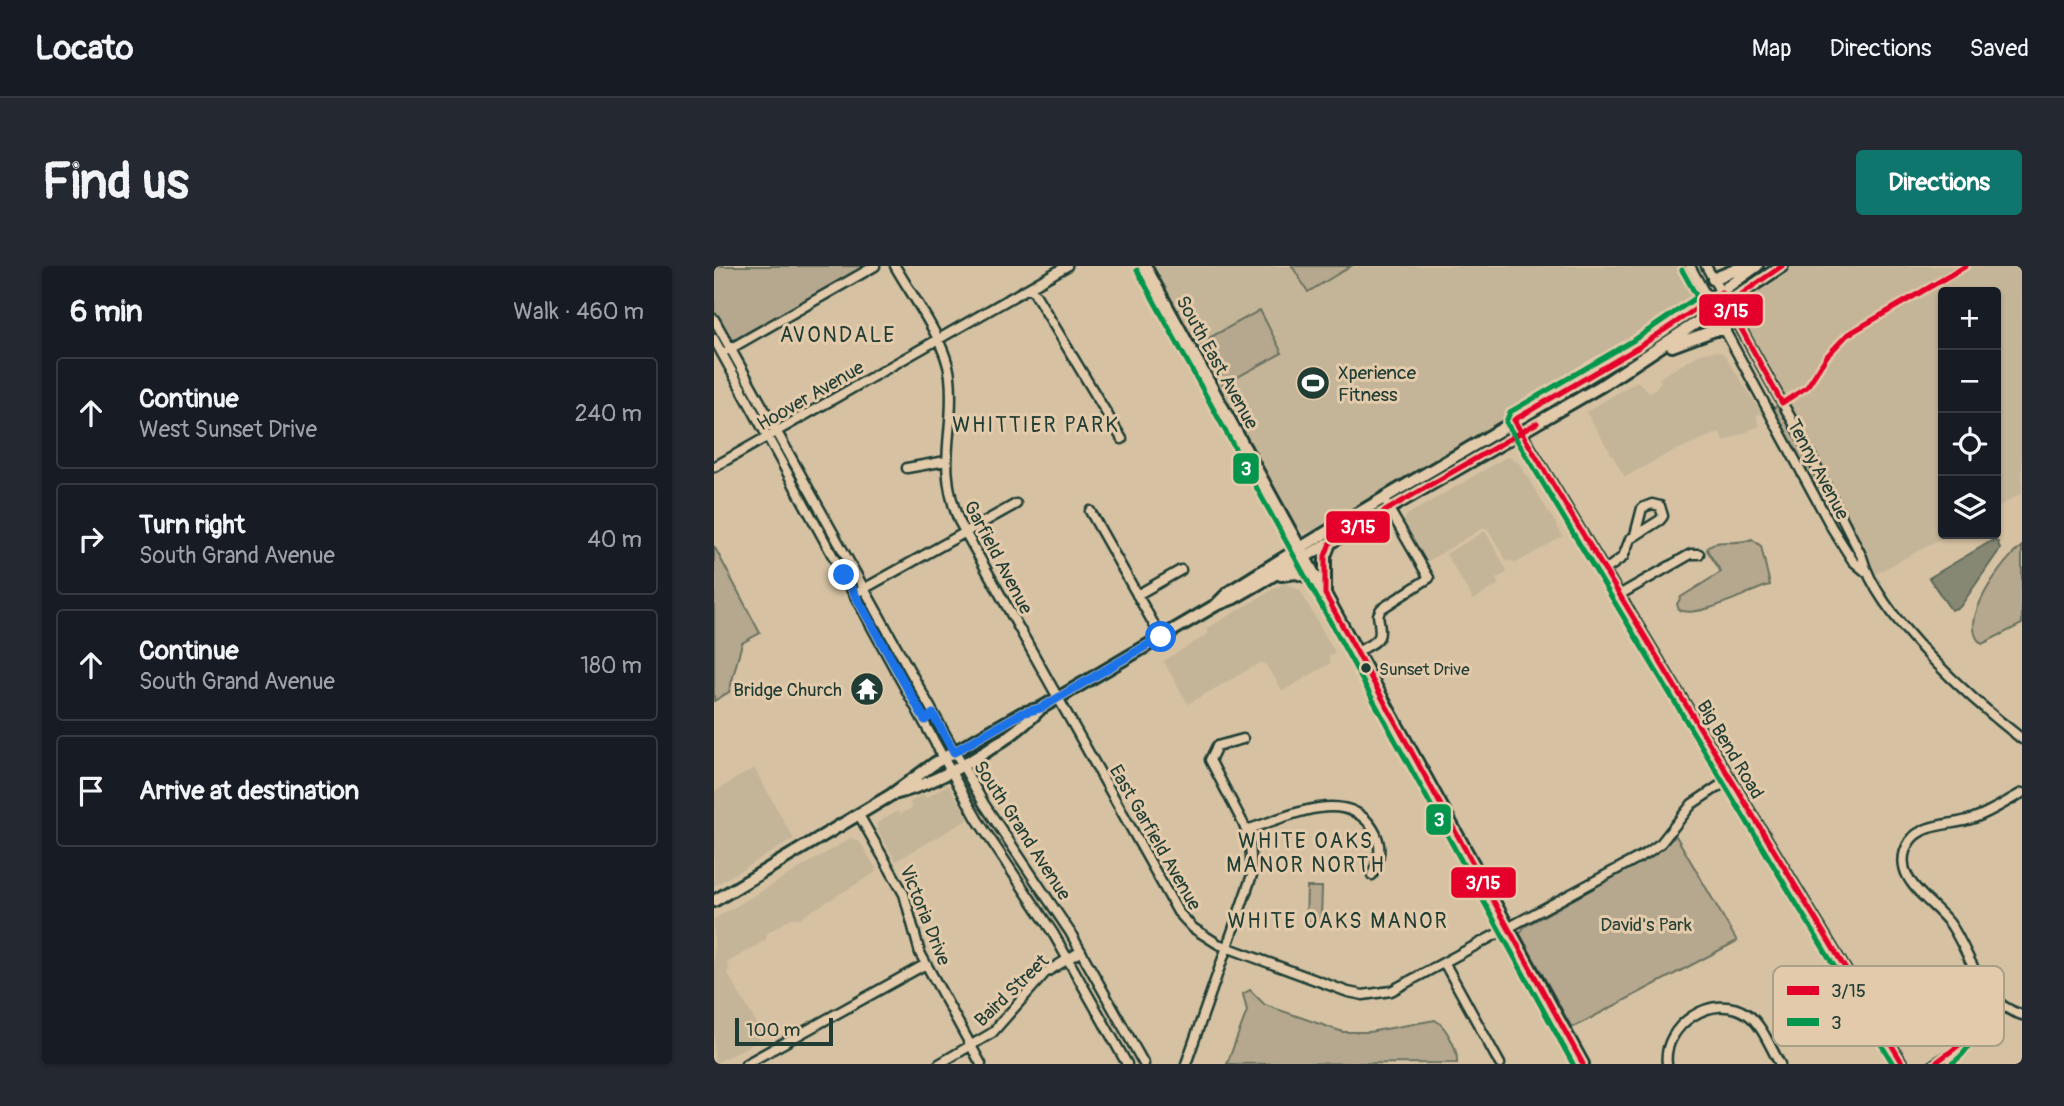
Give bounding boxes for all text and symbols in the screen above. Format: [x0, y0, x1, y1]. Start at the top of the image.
text: Locato [35, 28, 133, 69]
text: Map [1752, 34, 1792, 63]
text: Directions [1830, 34, 1931, 63]
text: Saved [1969, 34, 2029, 63]
button: Directions [1856, 150, 2022, 215]
text: Find us [42, 152, 189, 213]
map controls [1938, 287, 2001, 539]
button: + [1938, 287, 2001, 350]
street label: South East Avenue [1171, 292, 1264, 434]
text: 6 min [70, 293, 143, 330]
line badge: 3/15 [1698, 293, 1764, 327]
text: Walk · 460 m [513, 297, 644, 326]
text: 3/15 [1713, 299, 1749, 323]
district label: AVONDALE [780, 322, 896, 349]
button: − [1938, 350, 2001, 413]
street label: Hoover Avenue [753, 355, 869, 436]
place label: Xperience Fitness [1338, 361, 1417, 407]
sports icon: Xperience Fitness [1294, 364, 1332, 402]
text: Continue [139, 383, 239, 415]
icon: ahead [72, 394, 110, 432]
text: 240 m [575, 399, 642, 428]
district label: WHITTIER PARK [952, 412, 1120, 439]
button: locate [1938, 413, 2001, 476]
text: West Sunset Drive [139, 415, 317, 444]
street label: Tenny Avenue [1782, 415, 1855, 524]
line badge: 3 [1232, 452, 1260, 485]
text: 3 [1241, 457, 1251, 481]
button: layers [1938, 476, 2001, 539]
street label: Garfield Avenue [958, 497, 1038, 619]
text: Turn right [139, 509, 245, 541]
line badge: 3/15 [1325, 510, 1391, 544]
text: 3/15 [1340, 515, 1376, 539]
icon: right [72, 520, 110, 558]
text: 40 m [588, 525, 642, 554]
text: South Grand Avenue [139, 541, 335, 570]
route end [828, 559, 859, 590]
route start [1145, 621, 1176, 652]
text: Continue [139, 635, 239, 667]
icon: ahead [72, 646, 110, 684]
text: 180 m [580, 651, 642, 680]
place label: Sunset Drive [1379, 659, 1470, 680]
marker: Sunset Drive [1359, 661, 1373, 675]
text: South Grand Avenue [139, 667, 335, 696]
temple icon: Bridge Church [848, 670, 886, 708]
place label: Bridge Church [733, 678, 842, 702]
street label: Big Bend Road [1691, 696, 1769, 803]
street label: South Grand Avenue [968, 756, 1077, 905]
street label: East Garfield Avenue [1104, 760, 1207, 915]
icon: arrive [72, 772, 110, 810]
text: Arrive at destination [139, 775, 359, 807]
line badge: 3 [1425, 803, 1452, 836]
text: 3 [1434, 808, 1444, 832]
district label: WHITE OAKS MANOR NORTH [1226, 828, 1386, 879]
street label: Victoria Drive [894, 862, 956, 970]
line badge: 3/15 [1450, 866, 1517, 899]
text: 3/15 [1465, 871, 1501, 895]
district label: WHITE OAKS MANOR [1227, 908, 1449, 935]
park label: David's Park [1600, 913, 1692, 937]
street label: Baird Street [969, 949, 1054, 1032]
legend [1773, 966, 2004, 1046]
text: 3/15 [1831, 979, 1866, 1003]
text: 3 [1831, 1011, 1842, 1035]
scale bar [735, 1015, 833, 1047]
text: 100 m [746, 1018, 800, 1042]

